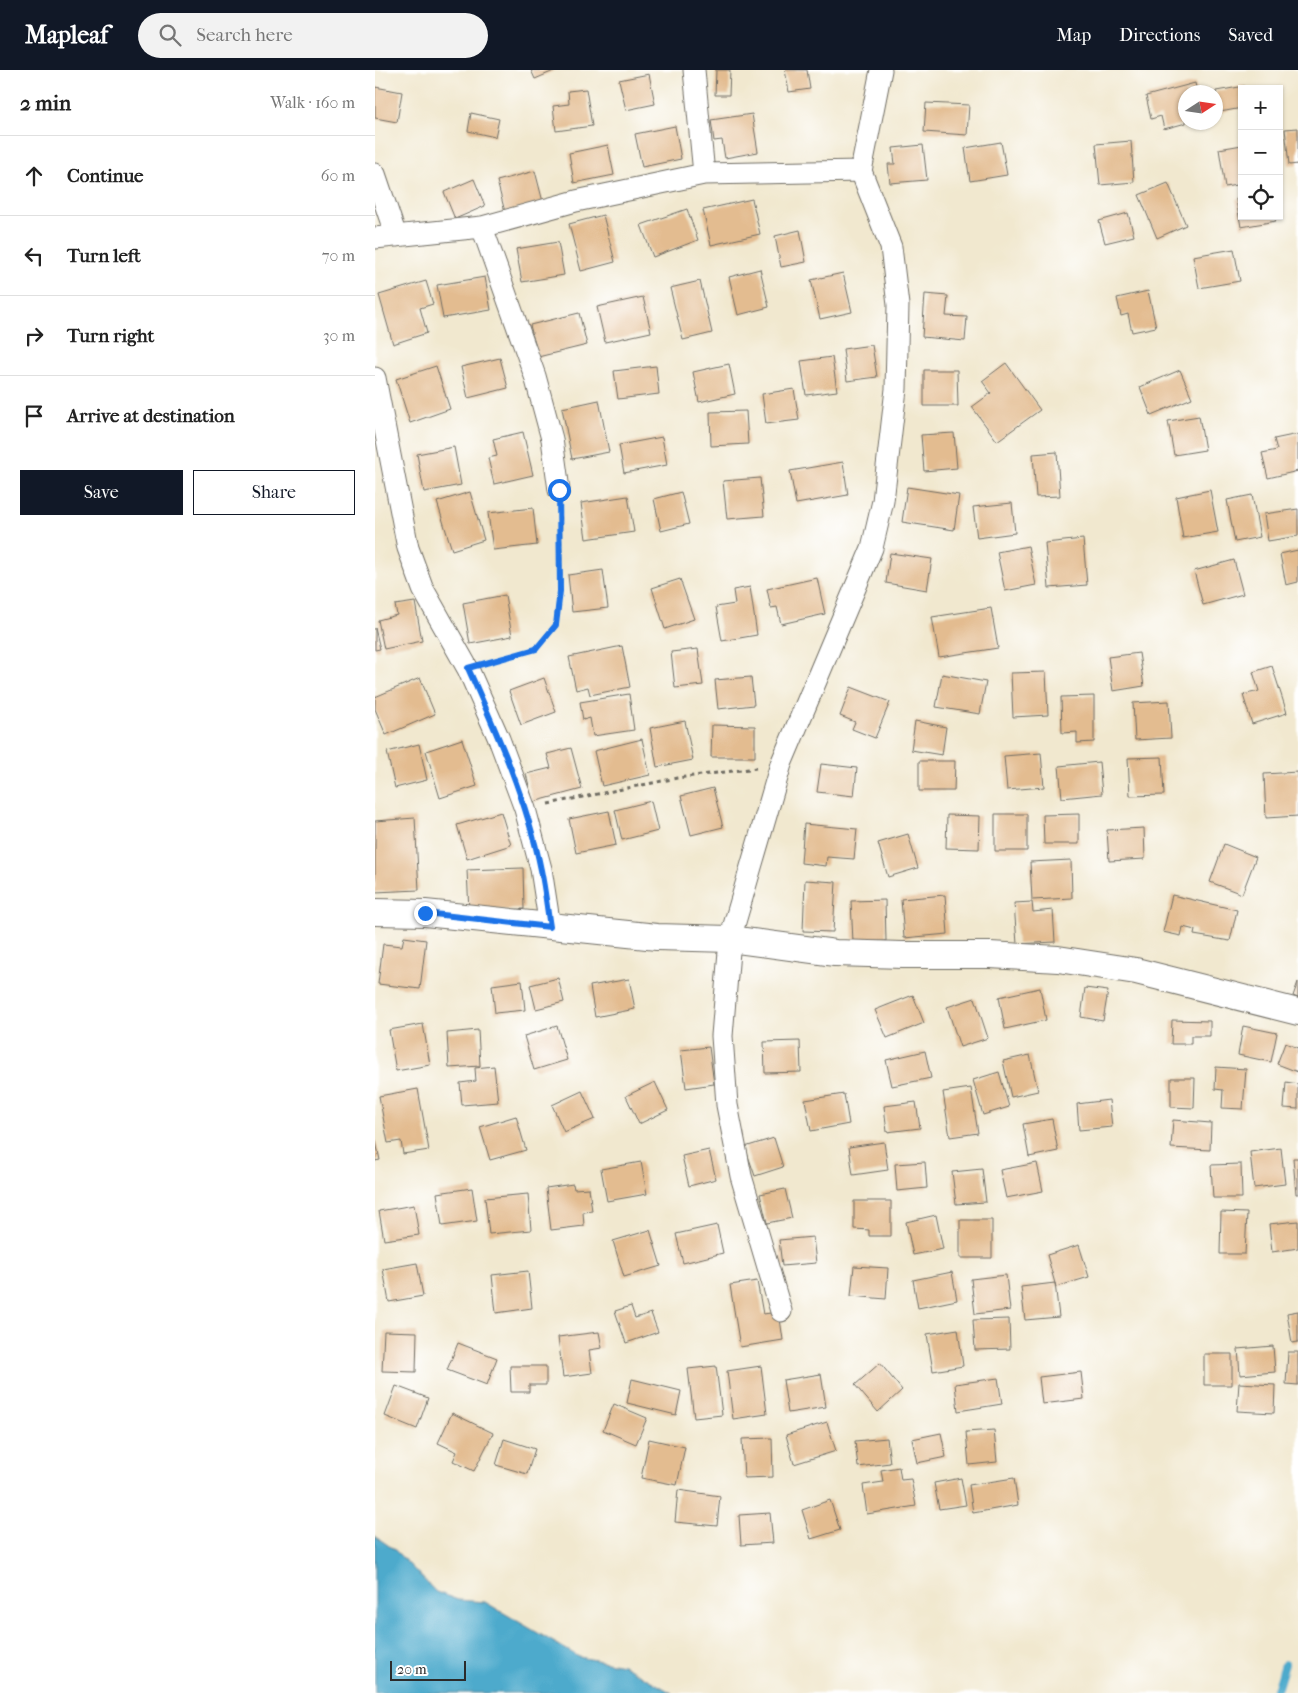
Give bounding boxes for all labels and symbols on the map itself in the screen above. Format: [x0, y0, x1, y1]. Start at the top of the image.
north arrow [1178, 85, 1223, 130]
route start [548, 479, 571, 502]
route end [414, 902, 437, 925]
scale bar [390, 1658, 466, 1681]

